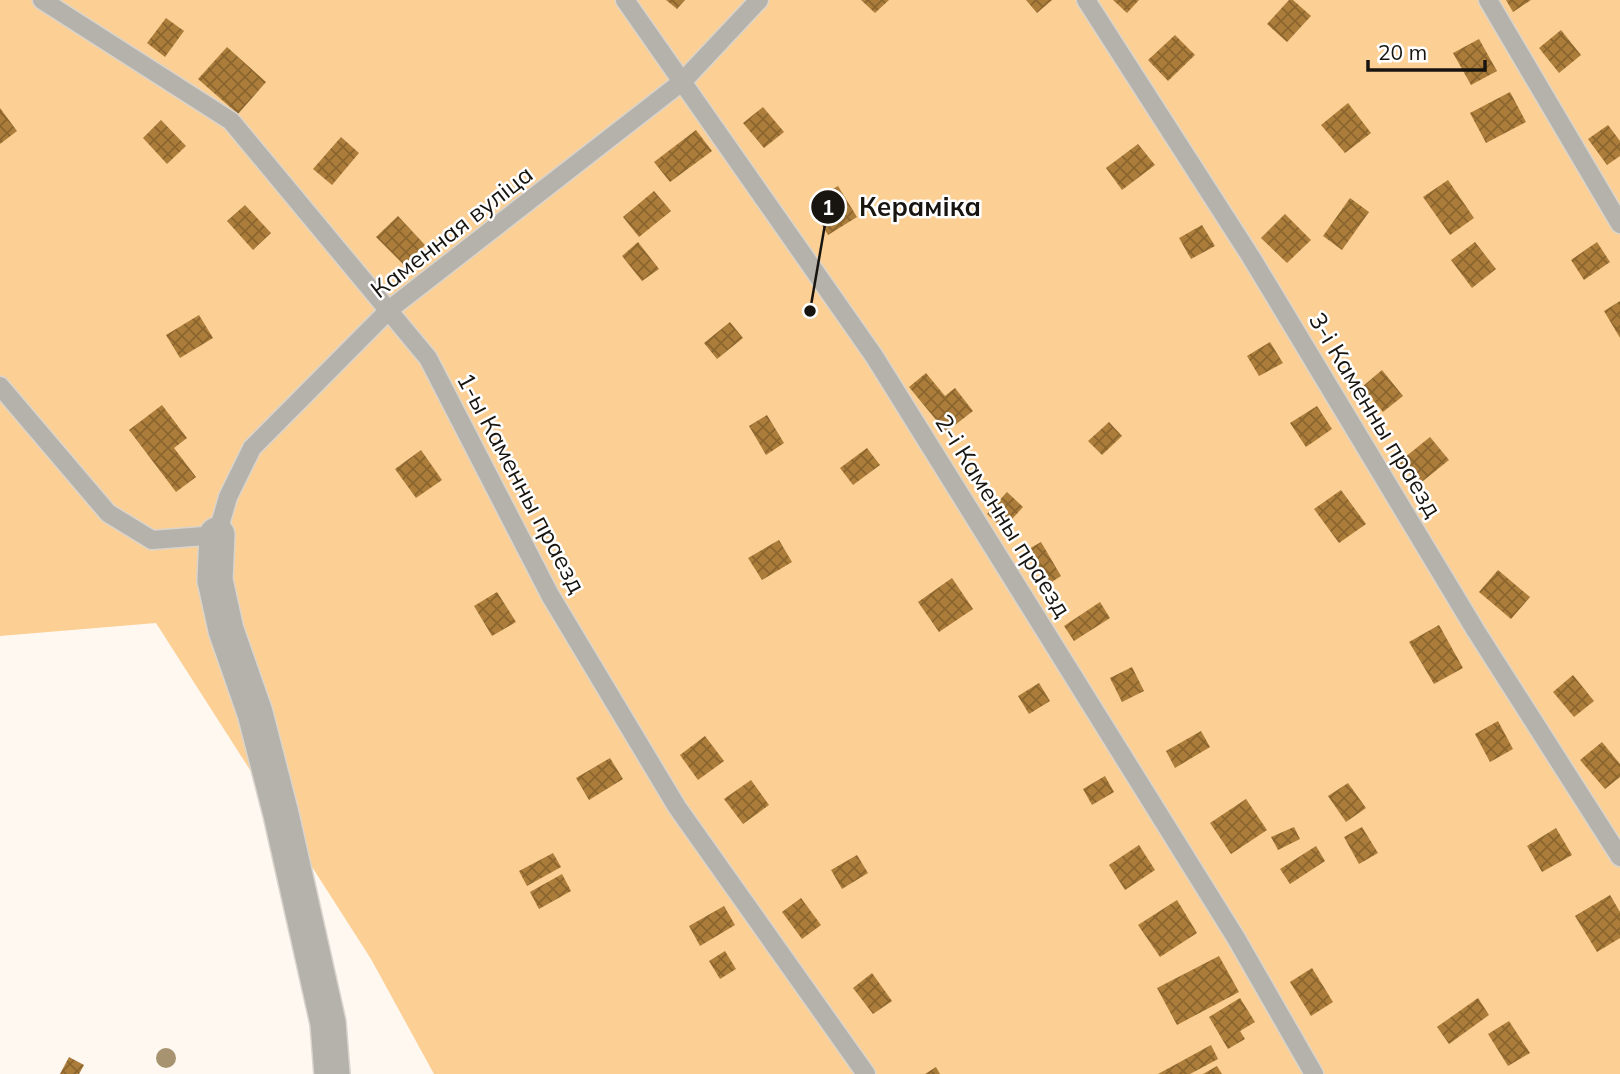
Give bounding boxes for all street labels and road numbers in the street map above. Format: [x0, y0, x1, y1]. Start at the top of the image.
street label: Каменная вуліца [364, 159, 538, 304]
street label: 3-і Каменны праезд [1303, 307, 1449, 522]
street label: 1-ы Каменны праезд [451, 367, 593, 598]
street label: 2-і Каменны праезд [929, 409, 1078, 622]

